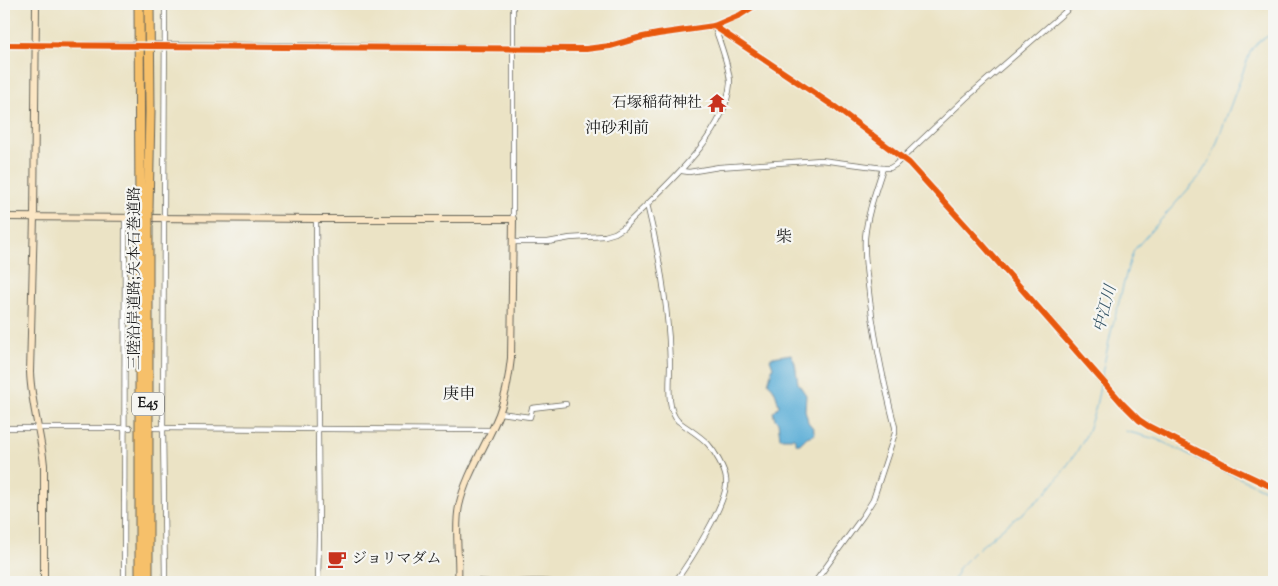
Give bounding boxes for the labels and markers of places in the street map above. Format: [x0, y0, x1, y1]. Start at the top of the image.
temple icon: 石塚稲荷神社 [706, 92, 728, 114]
place label: 石塚稲荷神社 [612, 93, 702, 114]
cafe icon: ジョリマダム [326, 548, 348, 570]
place label: ジョリマダム [352, 549, 441, 570]

